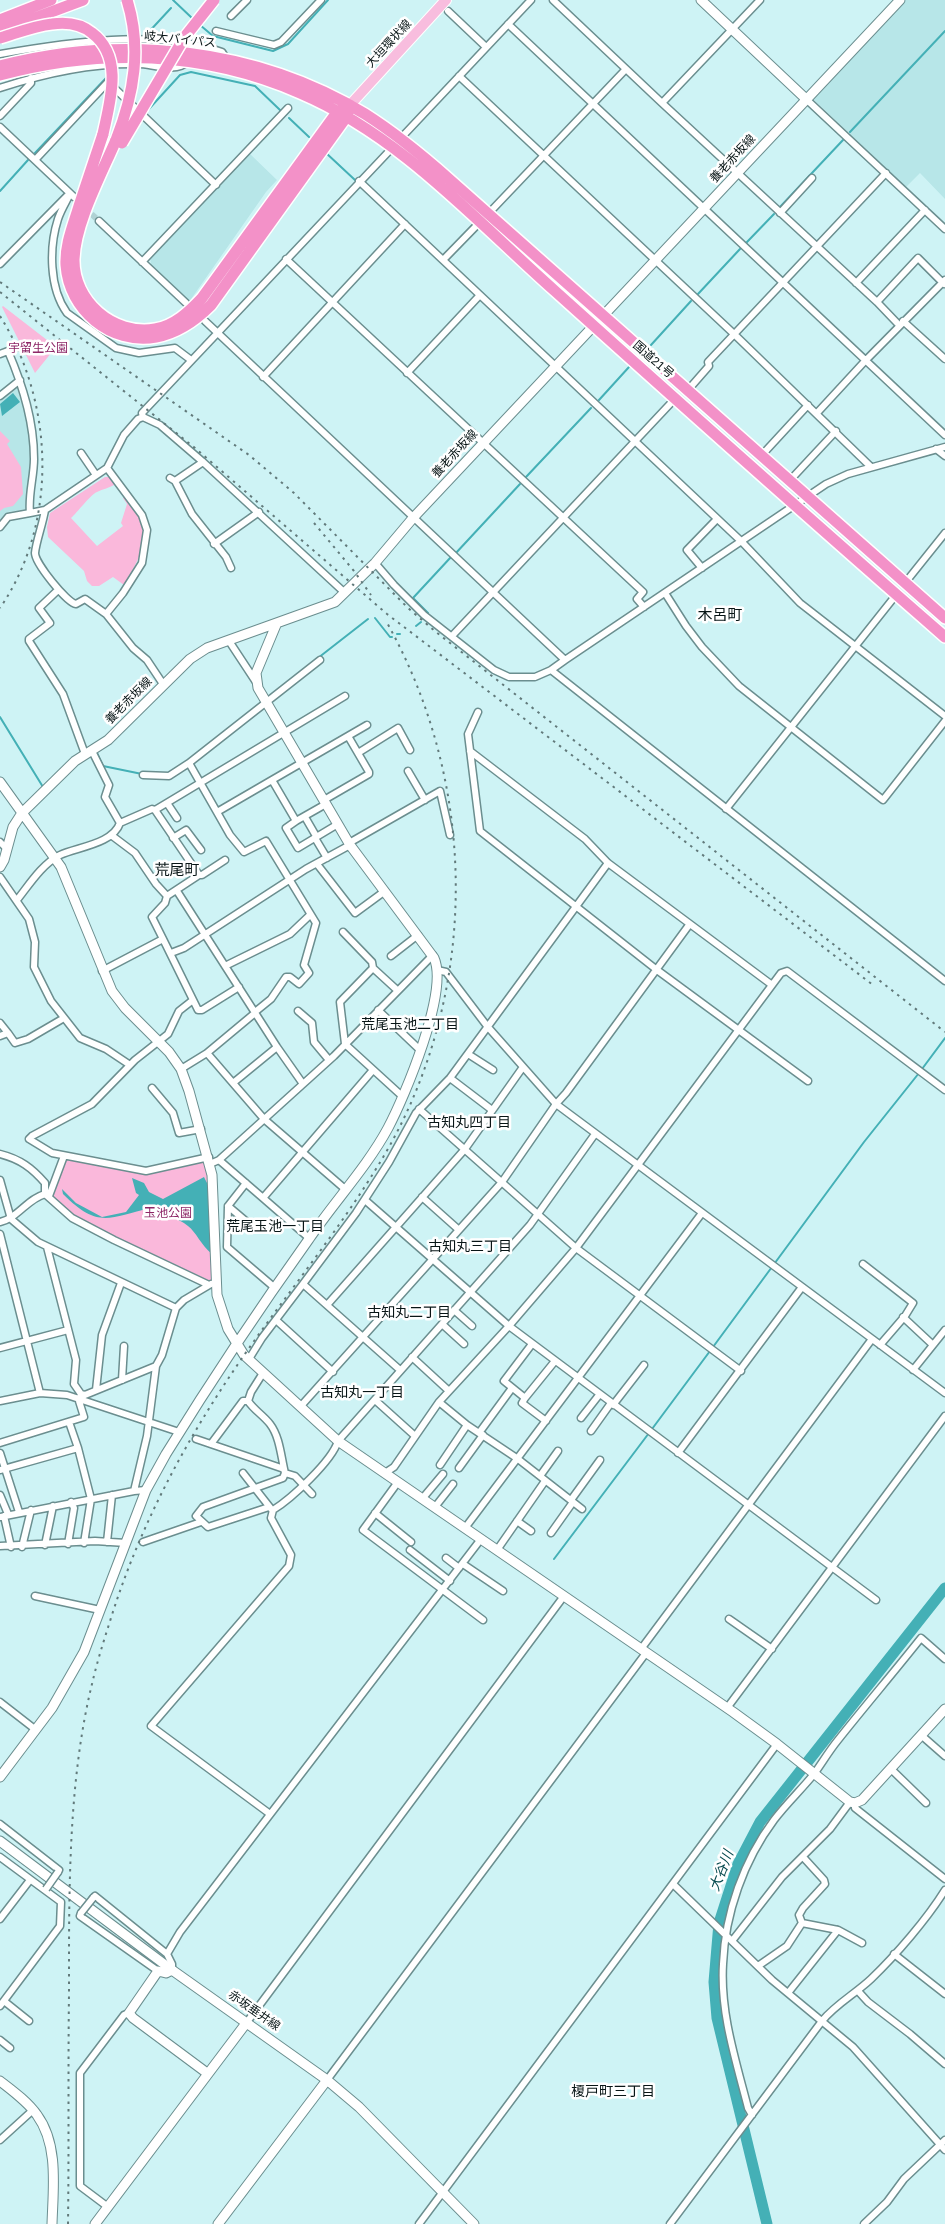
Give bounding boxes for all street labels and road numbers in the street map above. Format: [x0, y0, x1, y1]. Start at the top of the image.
street label: 大垣環状線 [363, 17, 415, 71]
street label: 岐大バイパス [143, 29, 217, 51]
street label: 養老赤坂線 [707, 132, 759, 186]
street label: 国道21号 [630, 338, 676, 382]
street label: 養老赤坂線 [429, 427, 481, 481]
street label: 養老赤坂線 [103, 675, 155, 727]
street label: 赤坂垂井線 [225, 1988, 283, 2034]

